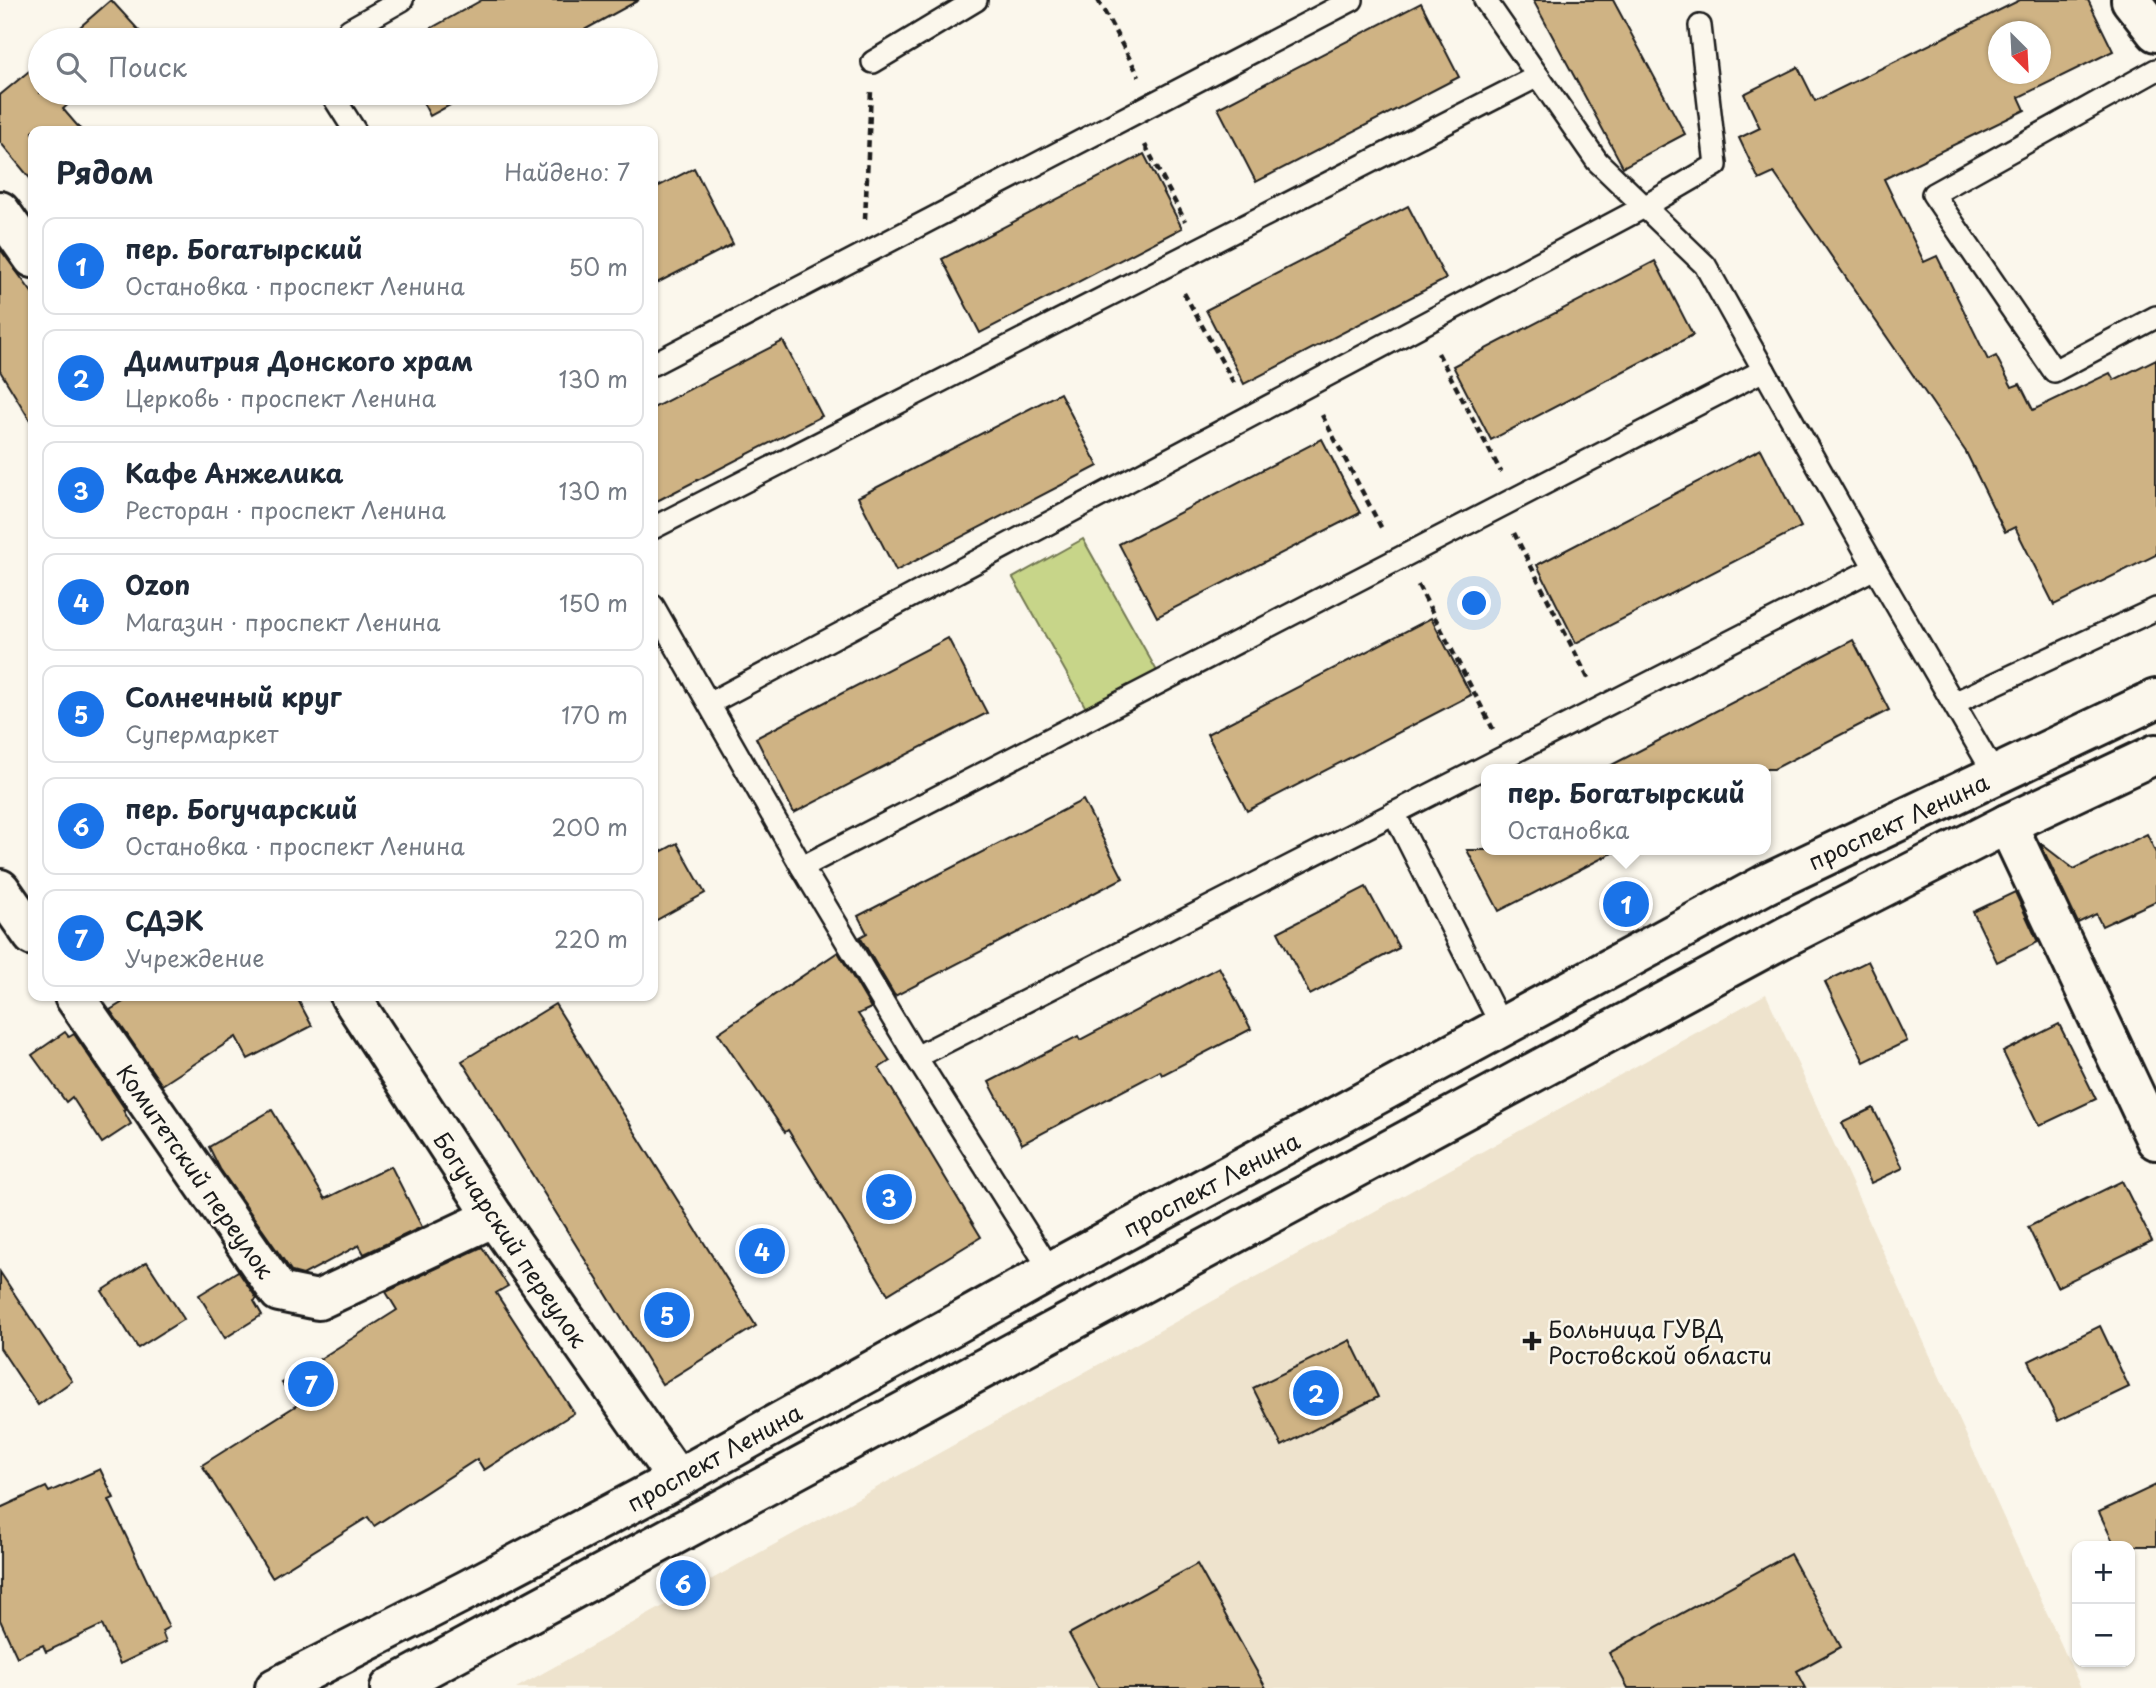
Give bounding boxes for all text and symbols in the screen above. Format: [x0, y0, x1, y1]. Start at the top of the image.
north arrow [1988, 21, 2051, 84]
search box [28, 28, 658, 105]
text: Поиск [108, 47, 187, 86]
icon: search [52, 48, 90, 86]
text: Рядом [56, 149, 154, 194]
text: Найдено: 7 [504, 154, 630, 189]
text: пер. Богатырский [125, 229, 363, 268]
text: 1 [76, 249, 87, 284]
text: 50 m [568, 249, 628, 284]
text: Остановка · проспект Ленина [125, 268, 465, 303]
text: Димитрия Донского храм [125, 341, 474, 380]
text: 2 [73, 361, 89, 396]
text: 130 m [558, 361, 628, 396]
text: Церковь · проспект Ленина [125, 380, 436, 415]
text: Кафе Анжелика [125, 453, 344, 492]
text: 3 [73, 473, 89, 508]
text: 130 m [558, 473, 628, 508]
text: Ресторан · проспект Ленина [125, 492, 446, 527]
text: Ozon [125, 565, 190, 604]
text: 4 [73, 585, 89, 620]
text: 150 m [559, 585, 628, 620]
your location [1457, 586, 1491, 620]
text: Магазин · проспект Ленина [125, 604, 441, 639]
text: Солнечный круг [125, 677, 342, 716]
text: 5 [74, 697, 88, 732]
text: 170 m [561, 697, 628, 732]
text: Супермаркет [125, 716, 279, 751]
popup [1481, 764, 1771, 855]
street label: проспект Ленина [1802, 764, 1995, 878]
text: пер. Богатырский [1507, 773, 1745, 812]
text: пер. Богучарский [125, 789, 358, 828]
text: 6 [73, 809, 89, 844]
text: 200 m [551, 809, 628, 844]
text: Остановка [1507, 812, 1629, 847]
text: Остановка · проспект Ленина [125, 828, 465, 863]
pin: 1 [1603, 878, 1649, 930]
text: СДЭК [125, 901, 204, 940]
text: 7 [74, 921, 88, 956]
text: 220 m [554, 921, 628, 956]
text: Учреждение [125, 940, 265, 975]
street label: Комитетский переулок [109, 1057, 283, 1285]
street label: проспект Ленина [1116, 1122, 1306, 1245]
street label: Богучарский переулок [425, 1124, 597, 1354]
pin: 3 [866, 1171, 912, 1223]
pin: 4 [739, 1225, 785, 1277]
pin: 5 [644, 1289, 690, 1341]
place label: Больница ГУВД Ростовской области [1548, 1311, 1772, 1372]
marker: Больница ГУВД Ростовской области [1522, 1331, 1542, 1351]
pin: 7 [288, 1358, 334, 1410]
pin: 2 [1293, 1367, 1339, 1419]
street label: проспект Ленина [620, 1394, 809, 1520]
map controls [2072, 1541, 2135, 1667]
button: + [2072, 1541, 2135, 1604]
pin: 6 [660, 1557, 706, 1609]
button: − [2072, 1604, 2135, 1667]

